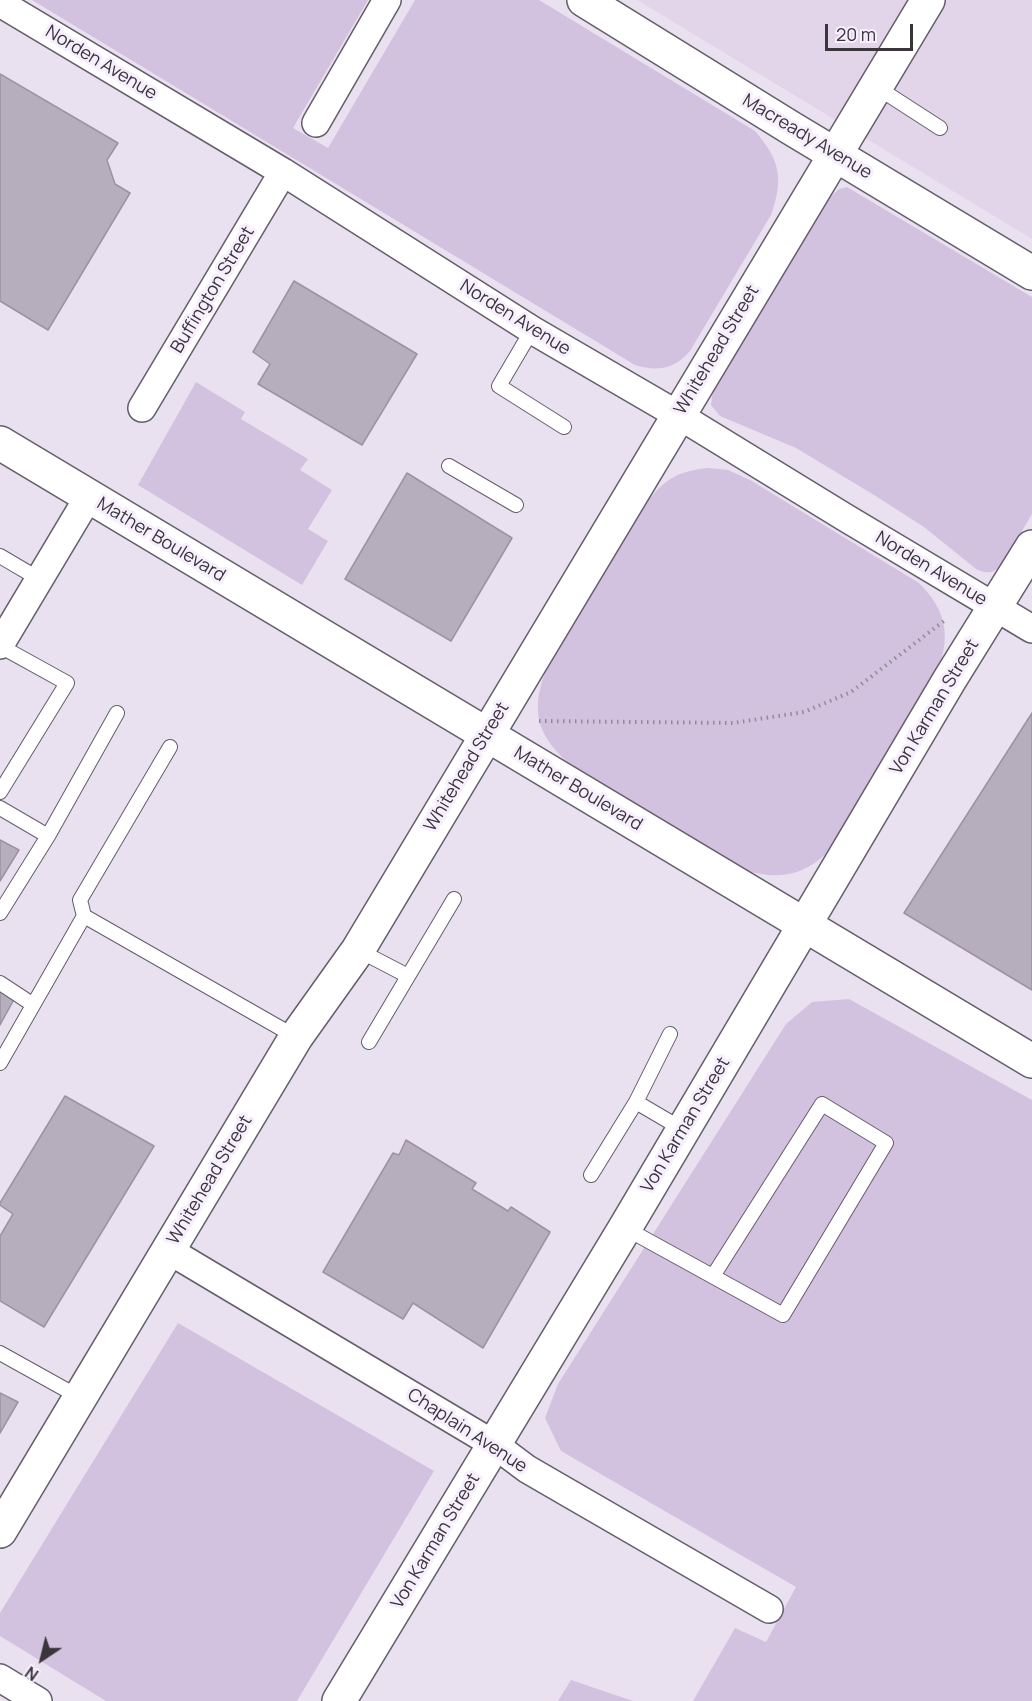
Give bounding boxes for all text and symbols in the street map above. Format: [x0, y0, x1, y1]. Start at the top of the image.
scale bar [828, 12, 916, 50]
street label: Norden Avenue [41, 21, 161, 105]
text: 20 m [836, 22, 876, 46]
street label: Macready Avenue [738, 90, 876, 184]
street label: Buffington Street [167, 223, 259, 357]
street label: Norden Avenue [456, 275, 574, 361]
street label: Whitehead Street [670, 281, 764, 419]
street label: Mather Boulevard [93, 493, 229, 587]
street label: Norden Avenue [871, 527, 991, 611]
street label: Von Karman Street [886, 635, 984, 779]
street label: Whitehead Street [420, 698, 514, 836]
street label: Mather Boulevard [510, 742, 646, 836]
street label: Von Karman Street [637, 1053, 735, 1197]
street label: Whitehead Street [163, 1111, 257, 1249]
street label: Chaplain Avenue [403, 1384, 531, 1478]
street label: Von Karman Street [387, 1469, 485, 1613]
north arrow [12, 1629, 72, 1689]
text: N [21, 1661, 43, 1686]

